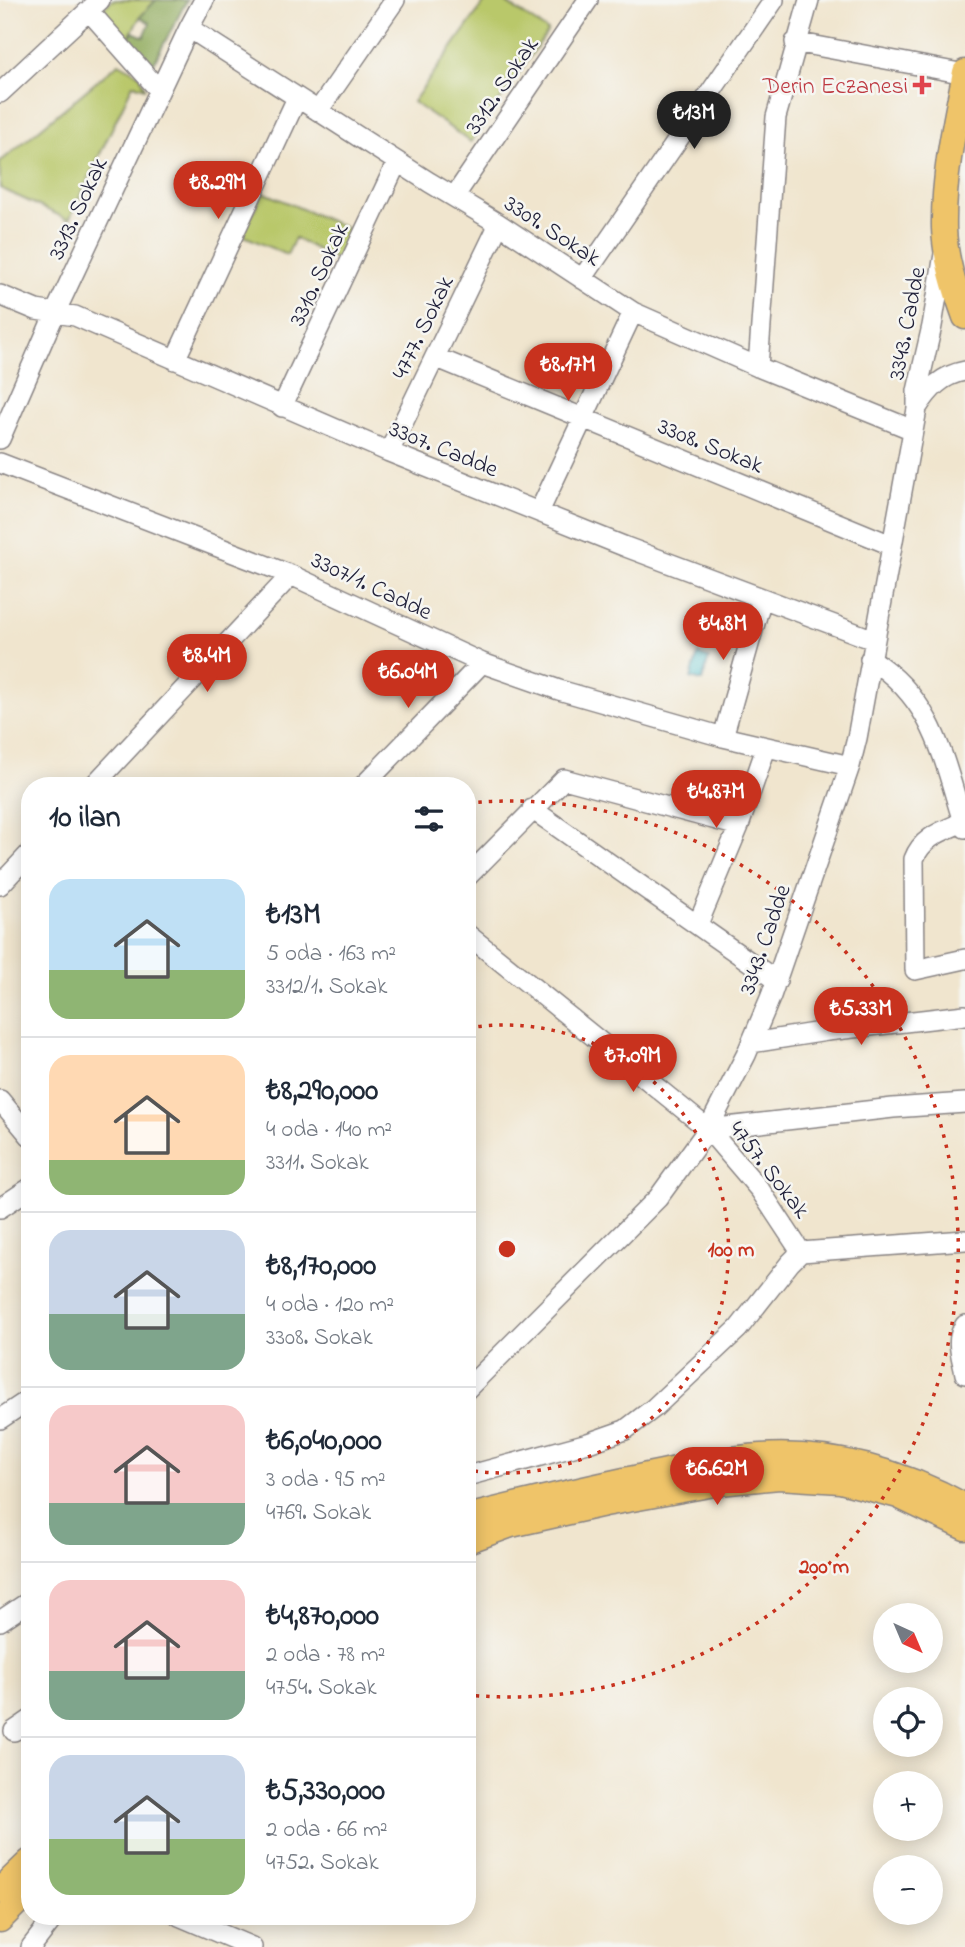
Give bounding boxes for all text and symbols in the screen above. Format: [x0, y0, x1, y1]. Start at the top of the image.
street label: 3312. Sokak [457, 30, 549, 142]
place label: Derin Eczanesi [762, 70, 908, 105]
marker: Derin Eczanesi [914, 77, 930, 93]
pin: ₺13M [653, 92, 735, 151]
text: ₺13M [673, 97, 715, 130]
street label: 3313. Sokak [40, 152, 118, 266]
pin: ₺8.29M [161, 162, 275, 221]
text: ₺8.29M [189, 167, 247, 200]
street label: 3309. Sokak [496, 188, 607, 277]
street label: 3310. Sokak [281, 217, 360, 332]
street label: 3343. Cadde [880, 264, 937, 383]
street label: 4777. Sokak [384, 270, 465, 386]
pin: ₺8.17M [511, 344, 625, 403]
text: ₺8.17M [540, 349, 596, 382]
street label: 3308. Sokak [652, 410, 769, 485]
street label: 3307. Cadde [383, 413, 503, 488]
street label: 3307/1. Cadde [305, 544, 437, 631]
pin: ₺4.8M [674, 602, 772, 662]
text: ₺4.8M [699, 608, 747, 641]
pin: ₺8.4M [158, 634, 256, 694]
text: ₺8.4M [183, 640, 231, 673]
pin: ₺6.04M [351, 650, 465, 710]
text: ₺6.04M [378, 656, 438, 689]
pin: ₺4.87M [659, 770, 773, 830]
text: ₺4.87M [687, 776, 745, 809]
text: 10 ilan [49, 797, 120, 841]
icon: filters [410, 800, 448, 838]
street label: 3343. Cadde [731, 880, 802, 1000]
text: ₺13M [266, 894, 321, 938]
icon: home [105, 907, 189, 991]
text: 5 oda · 163 m² [266, 938, 396, 971]
text: 3312/1. Sokak [266, 971, 387, 1004]
pin: ₺5.33M [804, 988, 918, 1047]
text: ₺5.33M [830, 993, 892, 1026]
pin: ₺7.09M [576, 1034, 690, 1094]
text: ₺7.09M [605, 1040, 661, 1073]
text: ₺8,290,000 [266, 1070, 378, 1114]
icon: home [105, 1083, 189, 1167]
text: 4 oda · 140 m² [266, 1114, 392, 1147]
street label: 4757. Sokak [719, 1114, 818, 1227]
text: 3311. Sokak [266, 1147, 369, 1180]
text: 100 m [708, 1236, 754, 1266]
centre of rings [495, 1237, 519, 1261]
text: ₺8,170,000 [266, 1245, 376, 1289]
icon: home [105, 1258, 189, 1342]
text: 4 oda · 120 m² [266, 1289, 394, 1322]
text: 3308. Sokak [266, 1322, 373, 1355]
text: ₺6,040,000 [266, 1420, 382, 1464]
icon: home [105, 1433, 189, 1517]
pin: ₺6.62M [660, 1448, 774, 1507]
text: ₺6.62M [686, 1453, 748, 1486]
text: 3 oda · 95 m² [266, 1464, 385, 1497]
text: 4769. Sokak [266, 1497, 371, 1530]
text: 200 m [798, 1553, 849, 1583]
text: ₺4,870,000 [266, 1595, 379, 1639]
north arrow [873, 1603, 943, 1673]
map controls [873, 1603, 943, 1925]
icon: home [105, 1608, 189, 1692]
text: 2 oda · 78 m² [266, 1639, 385, 1672]
text: 4754. Sokak [266, 1672, 377, 1705]
button: locate [873, 1687, 943, 1757]
text: ₺5,330,000 [266, 1770, 385, 1814]
button: + [873, 1771, 943, 1841]
icon: home [105, 1783, 189, 1867]
text: 2 oda · 66 m² [266, 1814, 388, 1847]
text: 4752. Sokak [266, 1847, 379, 1880]
button: − [873, 1855, 943, 1925]

